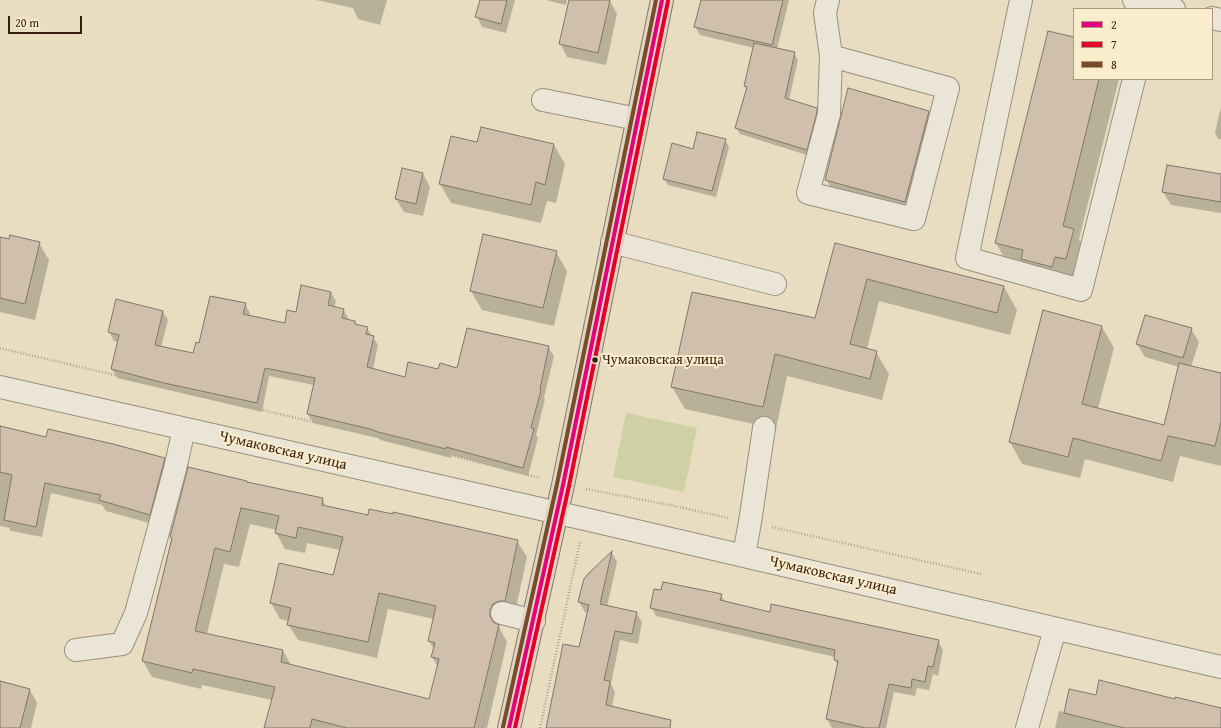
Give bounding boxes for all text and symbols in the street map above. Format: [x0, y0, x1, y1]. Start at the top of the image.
scale bar [10, 8, 84, 34]
legend [1073, 8, 1213, 80]
text: 20 m [15, 14, 39, 31]
text: 2 [1111, 16, 1117, 33]
text: 7 [1111, 36, 1117, 53]
text: 8 [1111, 56, 1117, 73]
place label: Чумаковская улица [602, 352, 724, 368]
marker: Чумаковская улица [590, 355, 600, 365]
street label: Чумаковская улица [217, 428, 349, 474]
street label: Чумаковская улица [767, 553, 899, 599]

